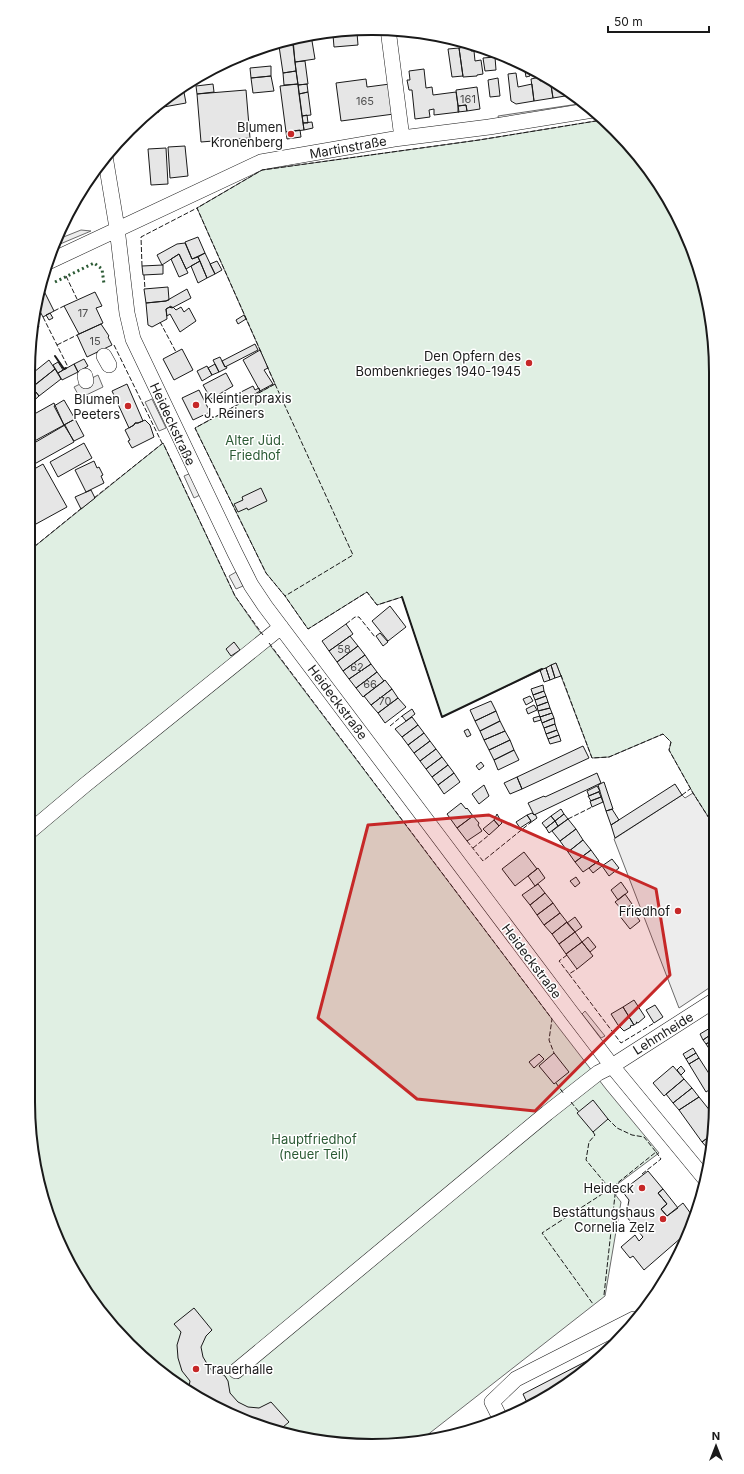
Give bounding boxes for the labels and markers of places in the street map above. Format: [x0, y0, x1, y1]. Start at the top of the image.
place label: Blumen Kronenberg [211, 119, 283, 150]
marker: Blumen Kronenberg [286, 129, 296, 139]
place label: Den Opfern des Bombenkrieges 1940-1945 [355, 348, 521, 379]
marker: Den Opfern des Bombenkrieges 1940-1945 [524, 358, 534, 368]
place label: Kleintierpraxis J. Reiners [204, 390, 292, 421]
place label: Blumen Peeters [73, 391, 120, 422]
marker: Kleintierpraxis J. Reiners [191, 400, 201, 410]
marker: Blumen Peeters [123, 401, 133, 411]
place label: Friedhof [619, 903, 670, 919]
marker: Friedhof [673, 906, 683, 916]
place label: Heideck [584, 1180, 634, 1196]
marker: Heideck [637, 1183, 647, 1193]
place label: Bestattungshaus Cornelia Zelz [553, 1204, 655, 1235]
marker: Bestattungshaus Cornelia Zelz [658, 1214, 668, 1224]
place label: Trauerhalle [204, 1361, 273, 1377]
marker: Trauerhalle [191, 1364, 201, 1374]

